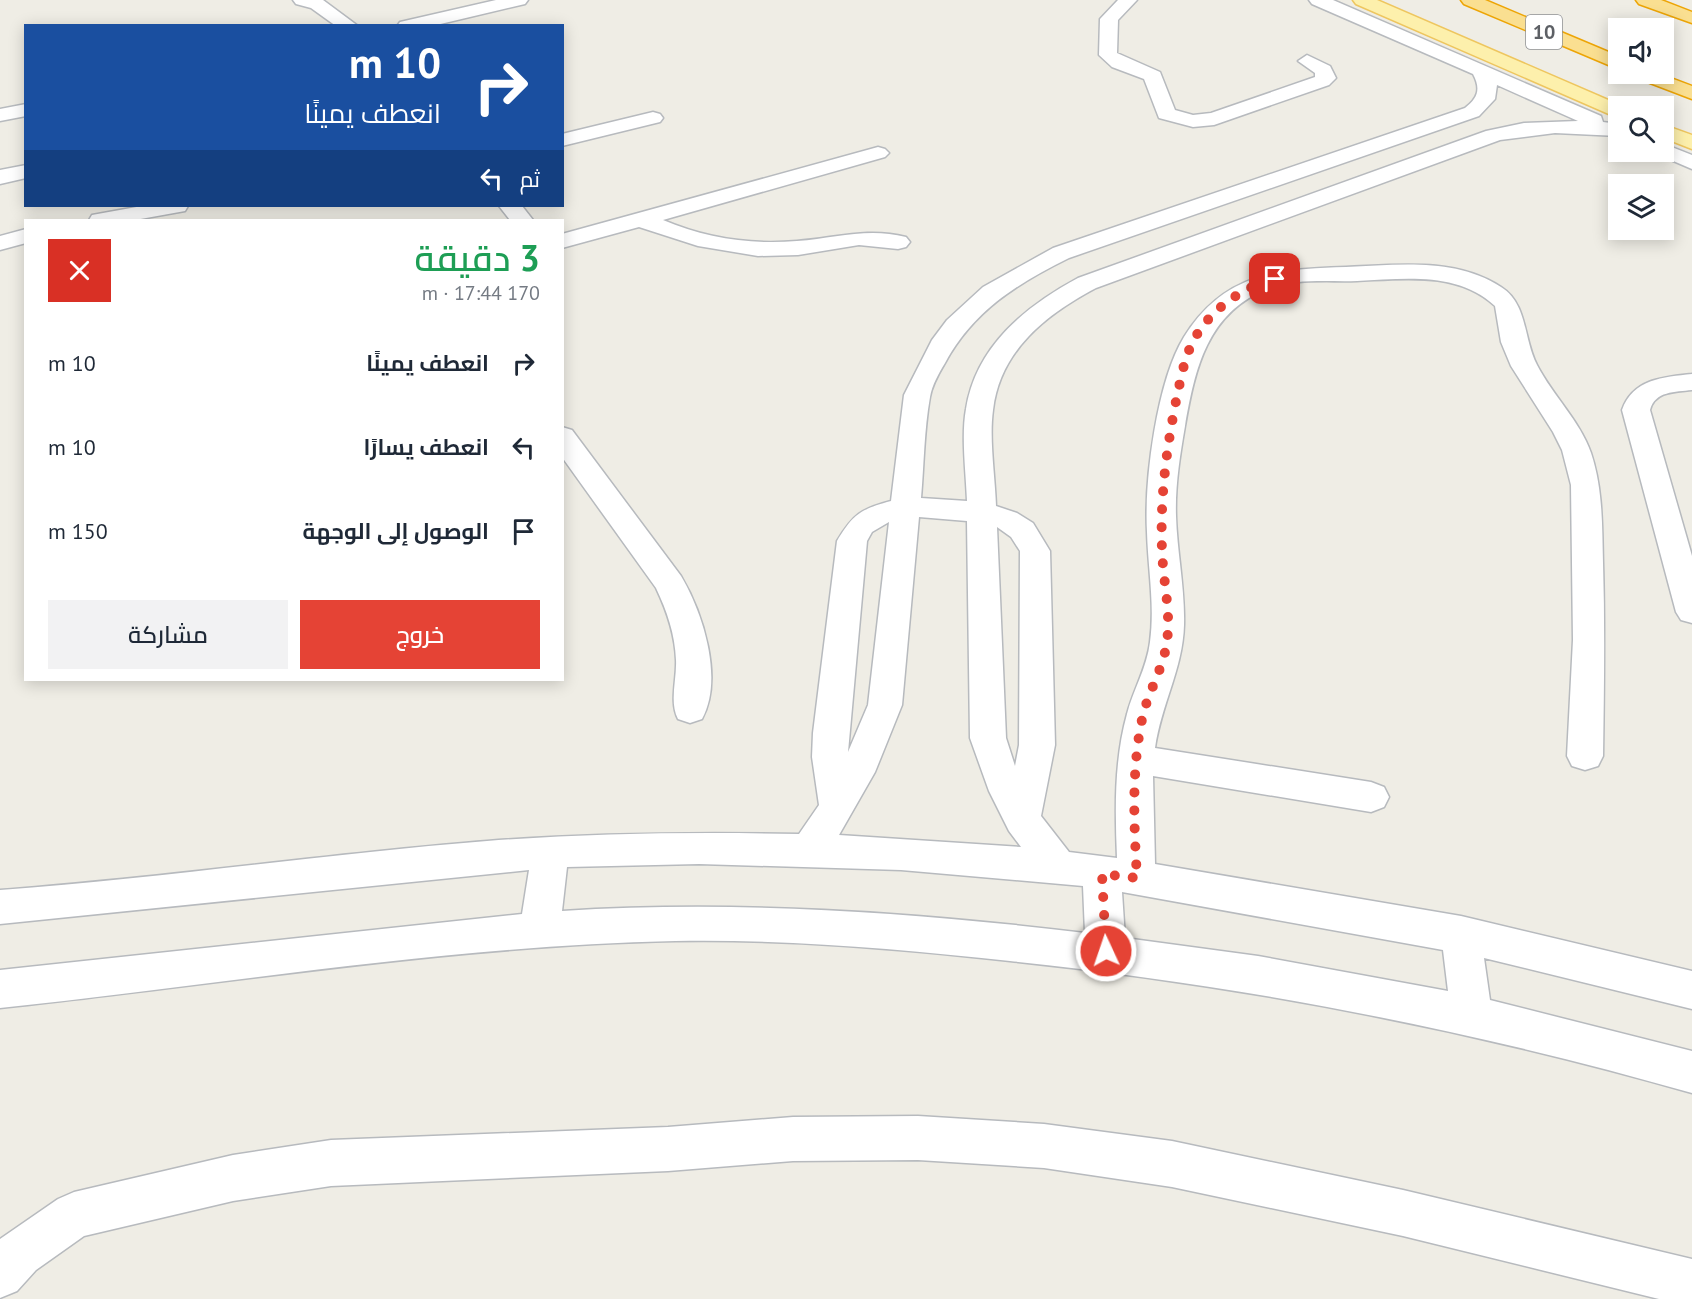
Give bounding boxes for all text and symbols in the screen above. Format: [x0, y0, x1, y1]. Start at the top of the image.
road number: 10 [1526, 15, 1562, 49]
map controls [1608, 18, 1674, 240]
button: sound [1608, 18, 1674, 84]
text: 10 m [349, 35, 441, 90]
icon: right [462, 48, 540, 126]
text: انعطف يمينًا [304, 96, 441, 130]
button: search [1608, 96, 1674, 162]
icon: left [475, 162, 508, 195]
text: ثم [520, 165, 540, 193]
button: layers [1608, 174, 1674, 240]
text: 3 دقيقة [415, 234, 540, 281]
button: close [48, 239, 111, 302]
pin [1249, 253, 1300, 304]
icon: arrive [1258, 262, 1291, 295]
text: 170 m · 17:44 [422, 280, 540, 306]
icon: right [507, 347, 540, 380]
text: 10 m [48, 349, 96, 377]
text: انعطف يمينًا [366, 349, 489, 377]
icon: left [507, 431, 540, 464]
text: 10 m [48, 433, 96, 461]
text: انعطف يسارًا [363, 433, 489, 461]
icon: arrive [507, 515, 540, 548]
text: 150 m [48, 517, 108, 545]
text: الوصول إلى الوجهة [303, 517, 489, 545]
button: مشاركة [48, 600, 288, 669]
button: خروج [300, 600, 540, 669]
position arrow [1074, 919, 1138, 983]

